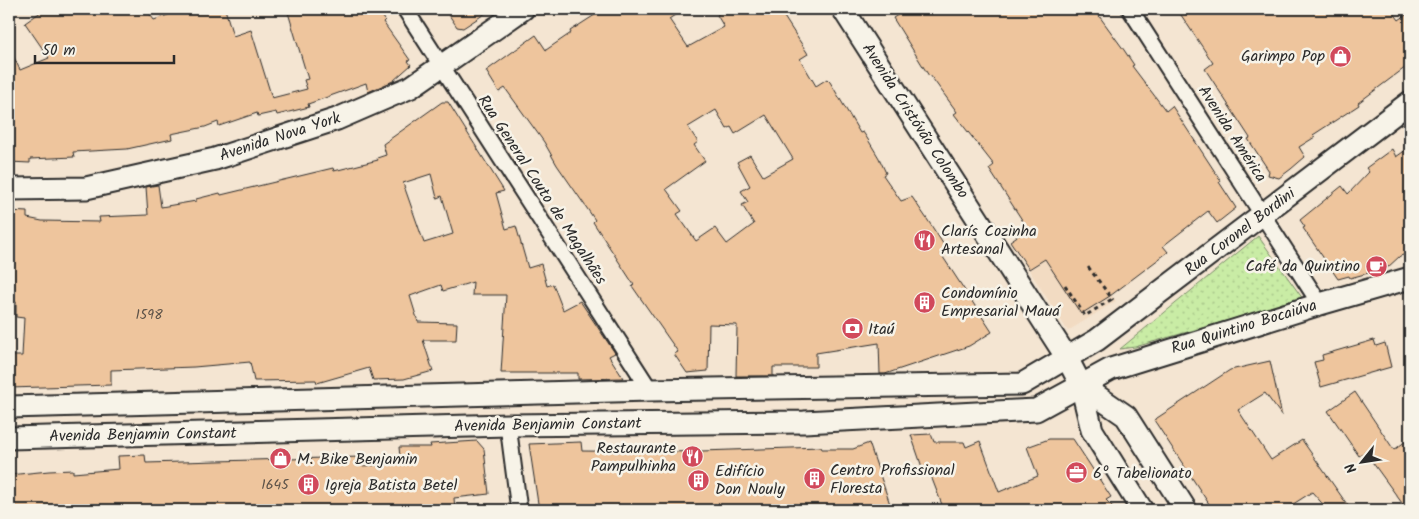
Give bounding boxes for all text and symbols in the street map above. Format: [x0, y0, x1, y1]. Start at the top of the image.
scale bar [35, 32, 174, 64]
street label: Avenida Cristóvão Colombo [855, 38, 975, 204]
text: 50 m [42, 39, 76, 63]
place label: Garimpo Pop [1241, 44, 1325, 69]
shop icon: Garimpo Pop [1329, 44, 1353, 68]
street label: Avenida América [1191, 81, 1273, 187]
street label: Rua General Couto de Magalhães [471, 90, 613, 290]
street label: Avenida Nova York [216, 106, 344, 168]
street label: Rua Coronel Bordini [1179, 181, 1302, 282]
place label: Clarís Cozinha Artesanal [941, 219, 1037, 262]
restaurant icon: Clarís Cozinha Artesanal [913, 228, 937, 252]
place label: Café da Quintino [1246, 254, 1360, 279]
cafe icon: Café da Quintino [1364, 254, 1388, 278]
place label: Condomínio Empresarial Mauá [941, 281, 1061, 324]
building icon: Condomínio Empresarial Mauá [913, 290, 937, 314]
street label: Rua Quintino Bocaiúva [1168, 293, 1320, 361]
house number: 1598 [135, 304, 163, 326]
bank icon: Itaú [840, 317, 864, 341]
place label: Itaú [868, 317, 895, 342]
street label: Avenida Benjamin Constant [454, 411, 643, 439]
street label: Avenida Benjamin Constant [49, 421, 238, 449]
place label: Restaurante Pampulhinha [591, 436, 676, 479]
north arrow [1336, 436, 1386, 486]
restaurant icon: Restaurante Pampulhinha [680, 445, 704, 469]
shop icon: M. Bike Benjamin [269, 447, 293, 471]
place label: M. Bike Benjamin [297, 447, 418, 472]
place label: Centro Profissional Floresta [830, 458, 955, 501]
place label: Edifício Don Nouly [715, 459, 785, 502]
text: N [1340, 459, 1363, 477]
office icon: 6º Tabelionato [1065, 461, 1089, 485]
place label: 6º Tabelionato [1093, 461, 1192, 486]
building icon: Centro Profissional Floresta [802, 467, 826, 491]
building icon: Edifício Don Nouly [687, 468, 711, 492]
building icon: Igreja Batista Betel [297, 473, 321, 497]
place label: Igreja Batista Betel [325, 473, 457, 498]
house number: 1645 [261, 474, 290, 496]

